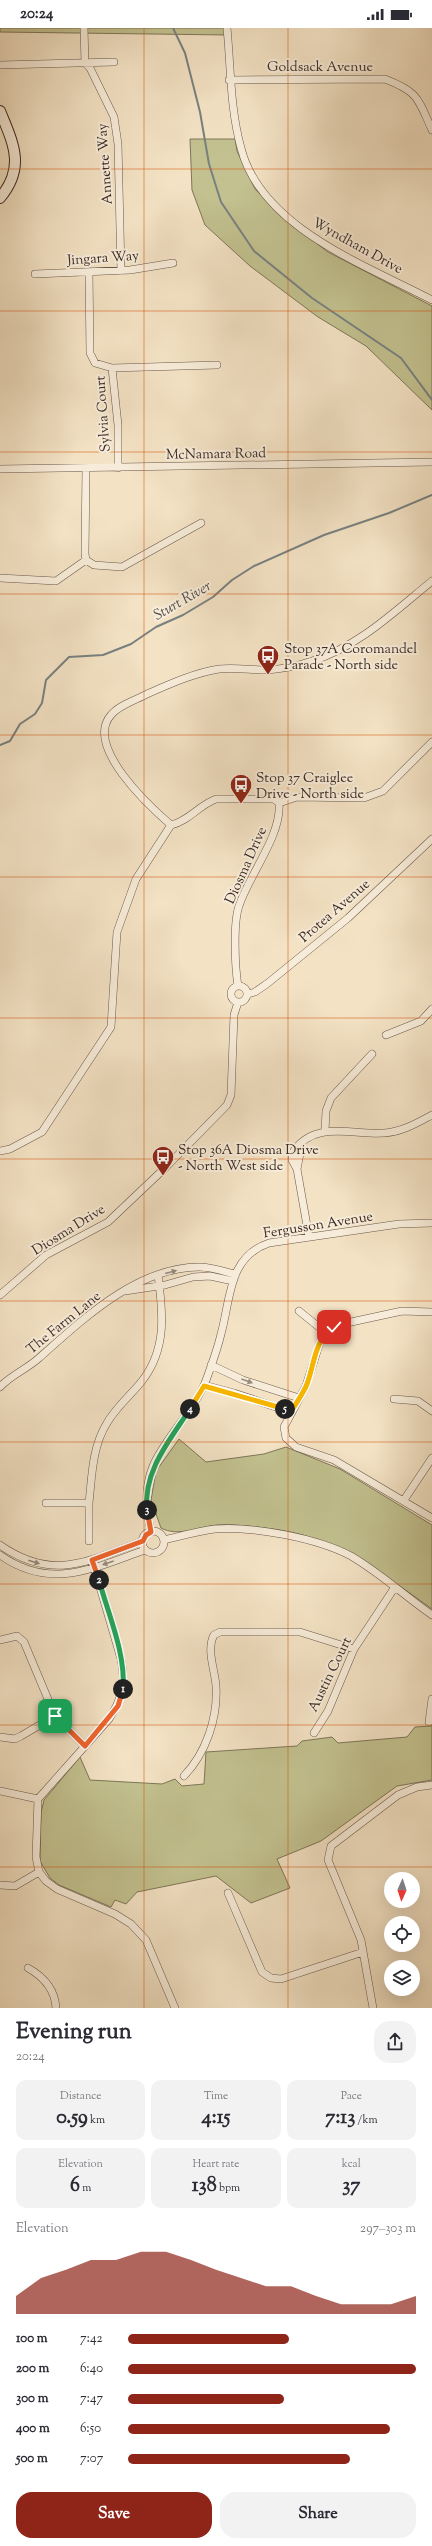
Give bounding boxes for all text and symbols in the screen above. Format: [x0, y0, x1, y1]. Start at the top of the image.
text: 20:24 [20, 4, 53, 25]
street label: Goldsack Avenue [267, 58, 373, 78]
street label: Annette Way [93, 123, 119, 205]
street label: Wyndham Drive [308, 214, 406, 280]
street label: Jingara Way [66, 247, 140, 272]
street label: Sylvia Court [91, 375, 117, 453]
street label: McNamara Road [166, 444, 266, 466]
water label: Sturt River [150, 576, 216, 626]
place label: Stop 37A Coromandel Parade - North side [284, 640, 417, 676]
bus stop icon: Stop 37A Coromandel Parade - North side [255, 643, 281, 676]
place label: Stop 37 Craiglee Drive - North side [256, 769, 364, 805]
bus stop icon: Stop 37 Craiglee Drive - North side [228, 772, 254, 805]
street label: Diosma Drive [221, 824, 273, 908]
street label: Protea Avenue [296, 875, 375, 948]
place label: Stop 36A Diosma Drive - North West side [178, 1141, 319, 1177]
bus stop icon: Stop 36A Diosma Drive - North West side [150, 1144, 176, 1177]
street label: Diosma Drive [29, 1200, 109, 1261]
street label: Fergusson Avenue [262, 1207, 375, 1245]
one-way arrow [165, 1269, 177, 1275]
street label: The Farm Lane [23, 1287, 106, 1360]
pin [317, 1310, 351, 1344]
icon: check [323, 1316, 345, 1338]
one-way arrow [241, 1378, 253, 1384]
pin: 4 [180, 1399, 200, 1419]
pin: 5 [275, 1399, 295, 1419]
text: 4 [187, 1401, 193, 1417]
text: 5 [283, 1401, 287, 1417]
pin: 3 [137, 1500, 157, 1520]
text: 3 [145, 1502, 149, 1518]
one-way arrow [29, 1559, 41, 1565]
one-way arrow [102, 1560, 114, 1566]
pin: 2 [89, 1570, 109, 1590]
text: 2 [96, 1572, 102, 1588]
street label: Austin Court [304, 1634, 358, 1716]
pin: 1 [113, 1679, 133, 1699]
text: 1 [121, 1681, 125, 1697]
pin [38, 1699, 72, 1733]
icon: arrive [44, 1705, 66, 1727]
north arrow [384, 1872, 420, 1908]
map controls [384, 1872, 420, 1996]
button: locate [384, 1916, 420, 1952]
button: layers [384, 1960, 420, 1996]
text: Evening run [16, 2017, 132, 2049]
button: share [374, 2021, 416, 2063]
text: 20:24 [16, 2048, 45, 2066]
text: Distance [60, 2088, 101, 2104]
text: Time [204, 2088, 228, 2104]
text: Pace [341, 2088, 362, 2104]
text: 0.59 [56, 2104, 88, 2133]
text: 4:15 [202, 2104, 230, 2133]
text: 7:13 [325, 2104, 355, 2133]
text: km [88, 2112, 105, 2128]
text: /km [355, 2112, 377, 2128]
text: Elevation [58, 2156, 103, 2172]
text: Heart rate [193, 2156, 239, 2172]
text: kcal [342, 2156, 361, 2172]
text: 6 [70, 2172, 80, 2201]
text: 138 [192, 2172, 217, 2201]
text: 37 [342, 2172, 360, 2201]
text: m [80, 2180, 91, 2196]
text: bpm [217, 2180, 240, 2196]
text: Elevation [16, 2220, 69, 2238]
text: 297–303 m [360, 2220, 416, 2238]
text: 100 m [16, 2330, 48, 2348]
text: 7:42 [80, 2330, 103, 2348]
text: 200 m [16, 2360, 49, 2378]
text: 6:40 [80, 2360, 103, 2378]
text: 300 m [16, 2390, 48, 2408]
text: 7:47 [80, 2390, 103, 2408]
text: 400 m [16, 2420, 50, 2438]
text: 6:50 [80, 2420, 101, 2438]
text: 500 m [16, 2450, 48, 2468]
text: 7:07 [80, 2450, 103, 2468]
button: Save [16, 2492, 212, 2538]
button: Share [220, 2492, 416, 2538]

